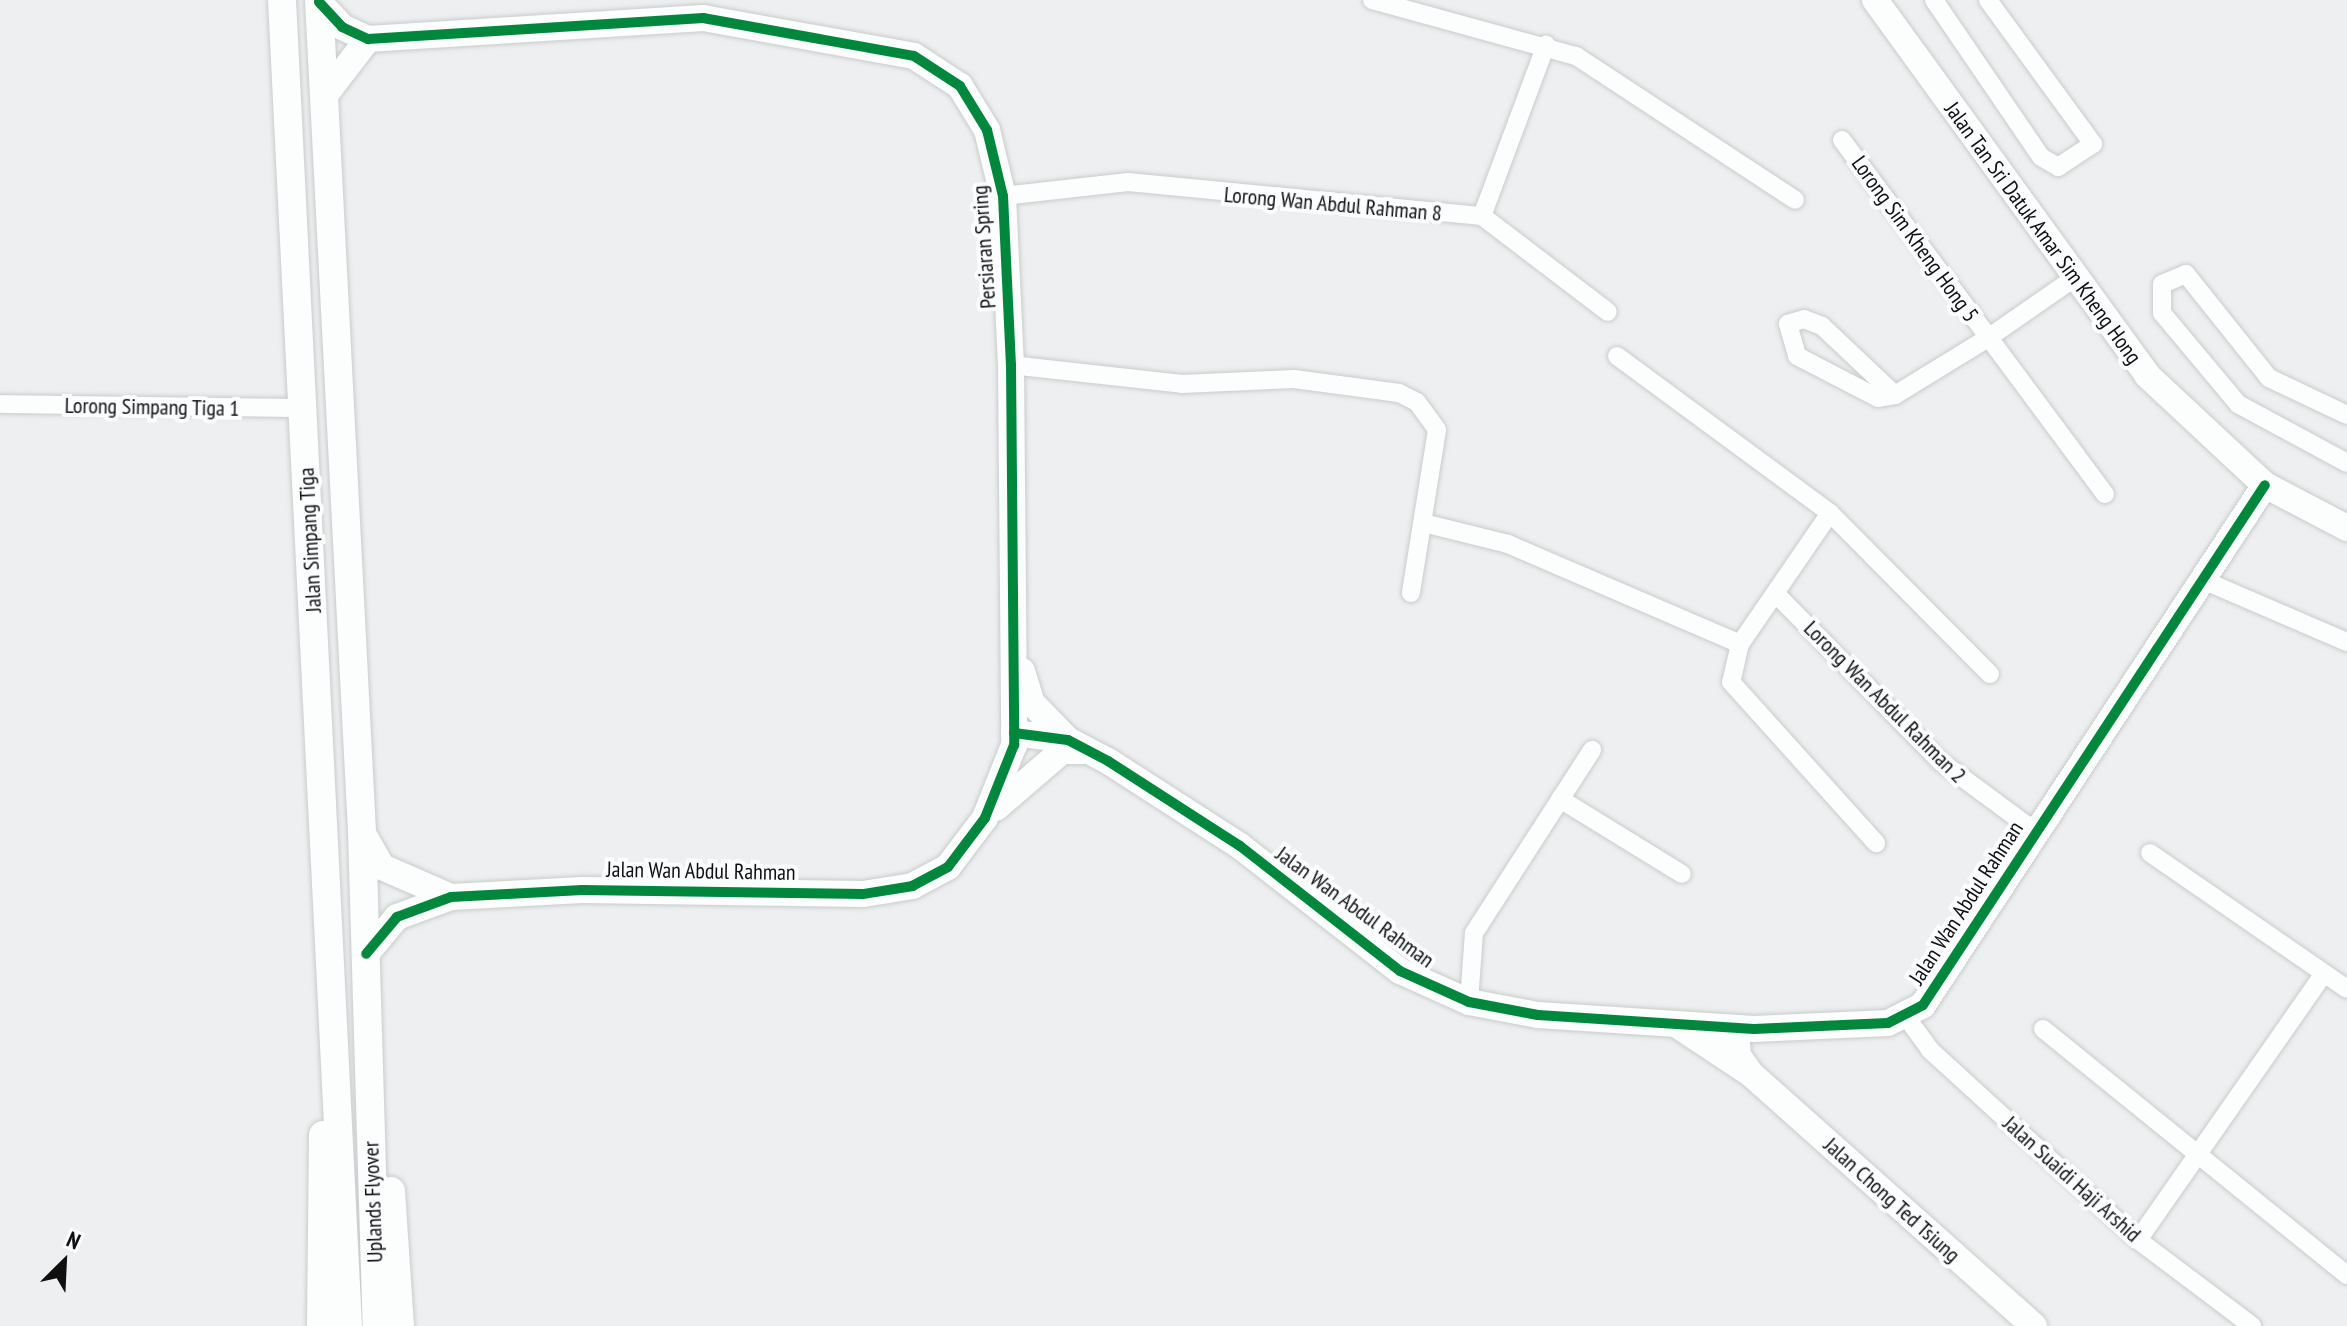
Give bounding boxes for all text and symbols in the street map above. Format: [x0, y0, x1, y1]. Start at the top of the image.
street label: Jalan Tan Sri Datuk Amar Sim Kheng Hong [1939, 96, 2147, 370]
street label: Lorong Sim Kheng Hong 5 [1846, 151, 1984, 327]
street label: Lorong Wan Abdul Rahman 8 [1223, 181, 1443, 227]
street label: Persiaran Spring [967, 184, 1001, 310]
street label: Lorong Simpang Tiga 1 [64, 392, 240, 422]
street label: Jalan Simpang Tiga [293, 466, 327, 614]
street label: Lorong Wan Abdul Rahman 2 [1798, 615, 1972, 789]
street label: Jalan Wan Abdul Rahman [1903, 816, 2029, 990]
street label: Jalan Wan Abdul Rahman [1270, 840, 1440, 974]
street label: Jalan Wan Abdul Rahman [606, 856, 796, 886]
street label: Jalan Suaidi Haji Arshid [1998, 1110, 2146, 1248]
street label: Jalan Chong Ted Tsiung [1818, 1132, 1966, 1268]
street label: Uplands Flyover [358, 1141, 388, 1263]
north arrow [24, 1222, 104, 1302]
text: N [63, 1225, 85, 1255]

